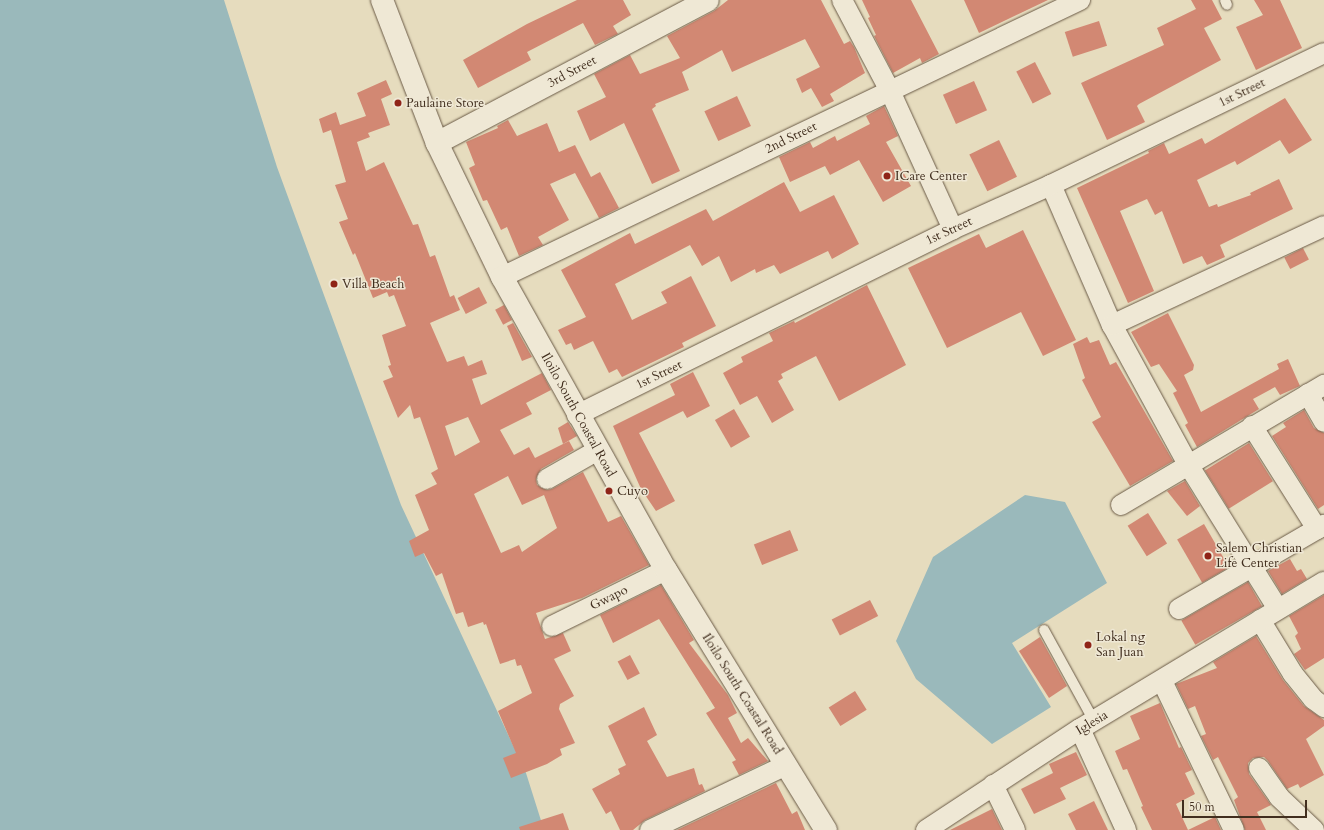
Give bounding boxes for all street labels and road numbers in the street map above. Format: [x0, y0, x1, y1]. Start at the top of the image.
street label: 3rd Street [545, 53, 599, 91]
street label: 1st Street [1216, 75, 1268, 111]
street label: 2nd Street [763, 119, 819, 157]
street label: 1st Street [923, 213, 975, 249]
street label: Iloilo South Coastal Road [537, 350, 619, 480]
street label: 1st Street [633, 357, 685, 393]
street label: Gwapo [587, 582, 631, 614]
street label: Iloilo South Coastal Road [698, 631, 786, 757]
street label: Iglesia [1073, 707, 1111, 739]

